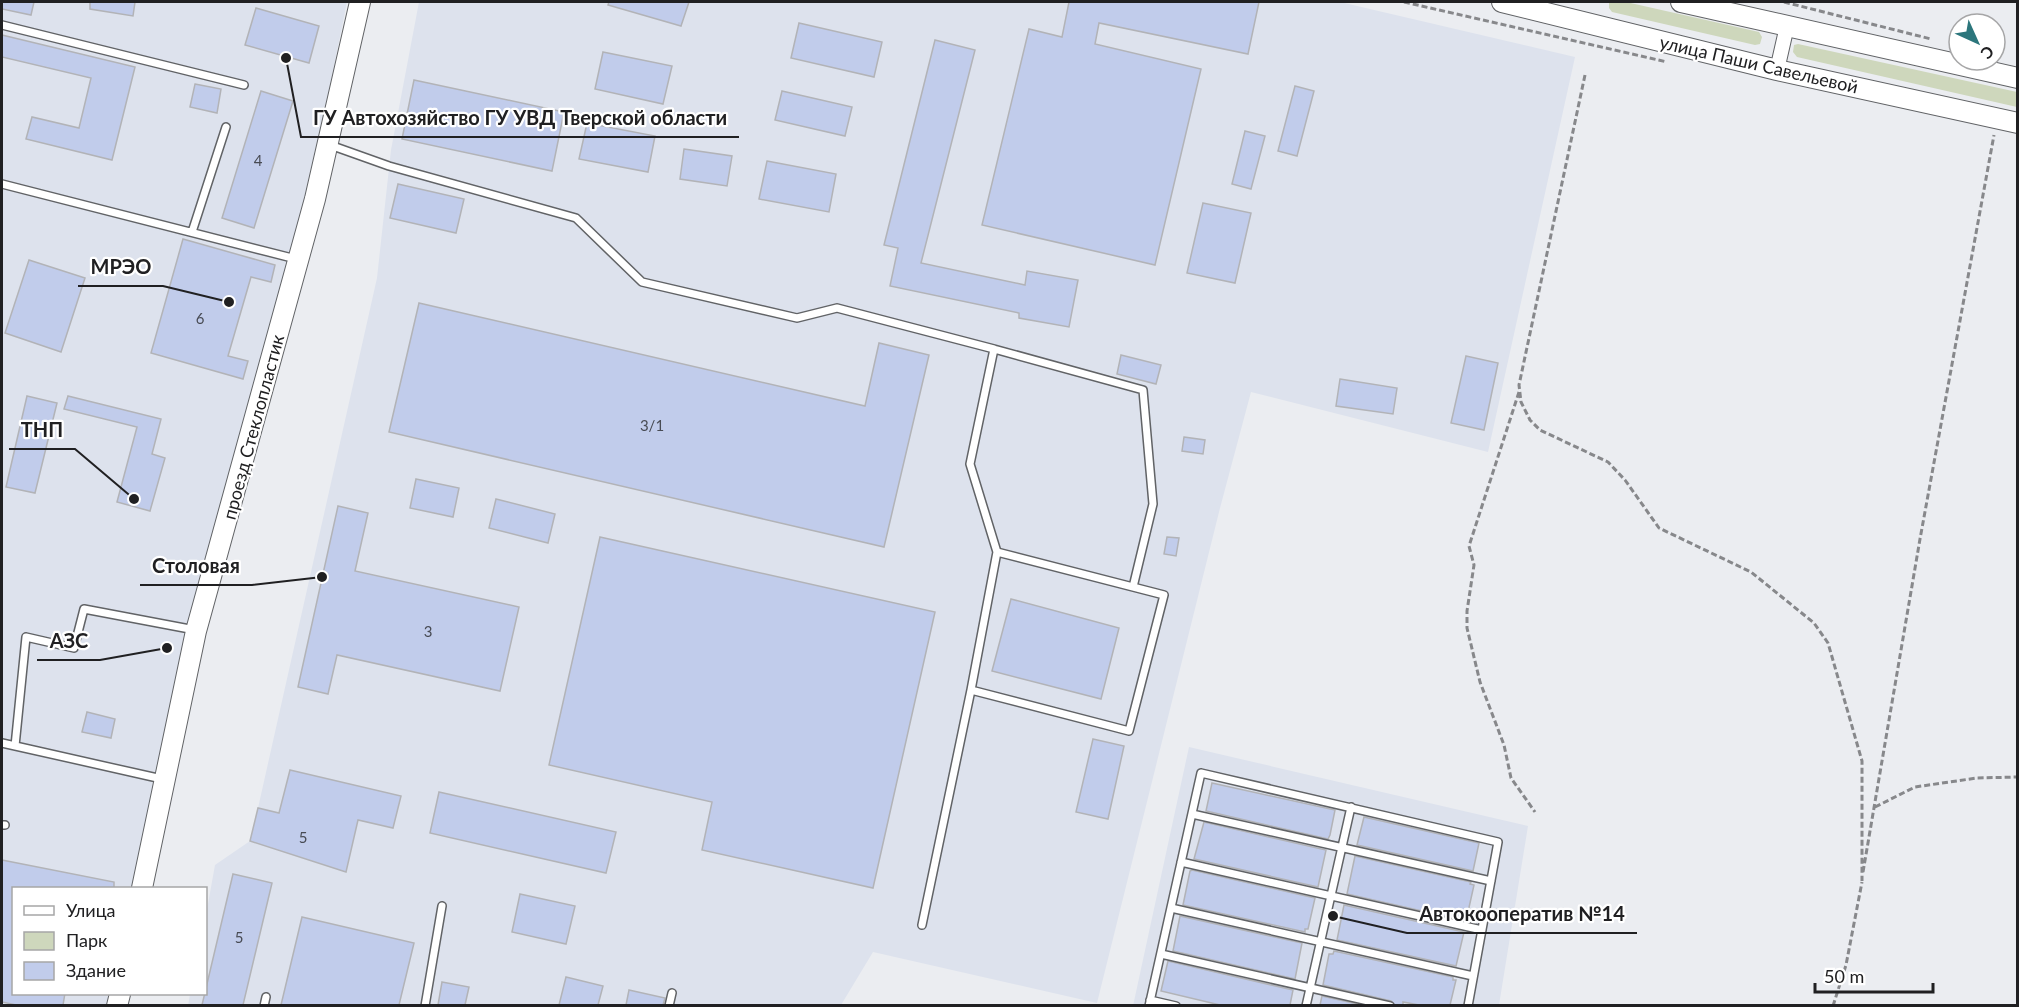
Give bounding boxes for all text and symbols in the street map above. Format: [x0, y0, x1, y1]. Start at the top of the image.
north arrow [1947, 12, 2007, 72]
street label: улица Паши Савельевой [1658, 30, 1860, 98]
text: С [1977, 42, 1998, 64]
callout: ГУ Автохозяйство ГУ УВД Тверской области [301, 99, 739, 137]
text: ГУ Автохозяйство ГУ УВД Тверской области [313, 105, 727, 129]
house number: 4 [254, 151, 263, 169]
callout: МРЭО [78, 248, 163, 286]
text: МРЭО [91, 254, 151, 278]
house number: 6 [196, 309, 205, 327]
street label: проезд Стеклопластик [218, 331, 288, 522]
callout: ТНП [9, 411, 75, 449]
house number: 3/1 [640, 416, 664, 434]
text: ТНП [21, 417, 63, 441]
callout: Столовая [140, 547, 252, 585]
text: Столовая [152, 553, 240, 577]
callout: АЗС [37, 622, 100, 660]
house number: 3 [424, 622, 432, 640]
text: АЗС [49, 628, 88, 652]
house number: 5 [299, 828, 307, 846]
legend [12, 887, 207, 995]
callout: Автокооператив №14 [1407, 895, 1637, 933]
text: Улица [66, 899, 116, 921]
text: Автокооператив №14 [1418, 901, 1625, 925]
house number: 5 [235, 928, 243, 946]
text: Парк [66, 929, 108, 951]
scale bar [1815, 956, 1934, 994]
text: Здание [66, 959, 126, 981]
text: 50 m [1824, 965, 1864, 987]

